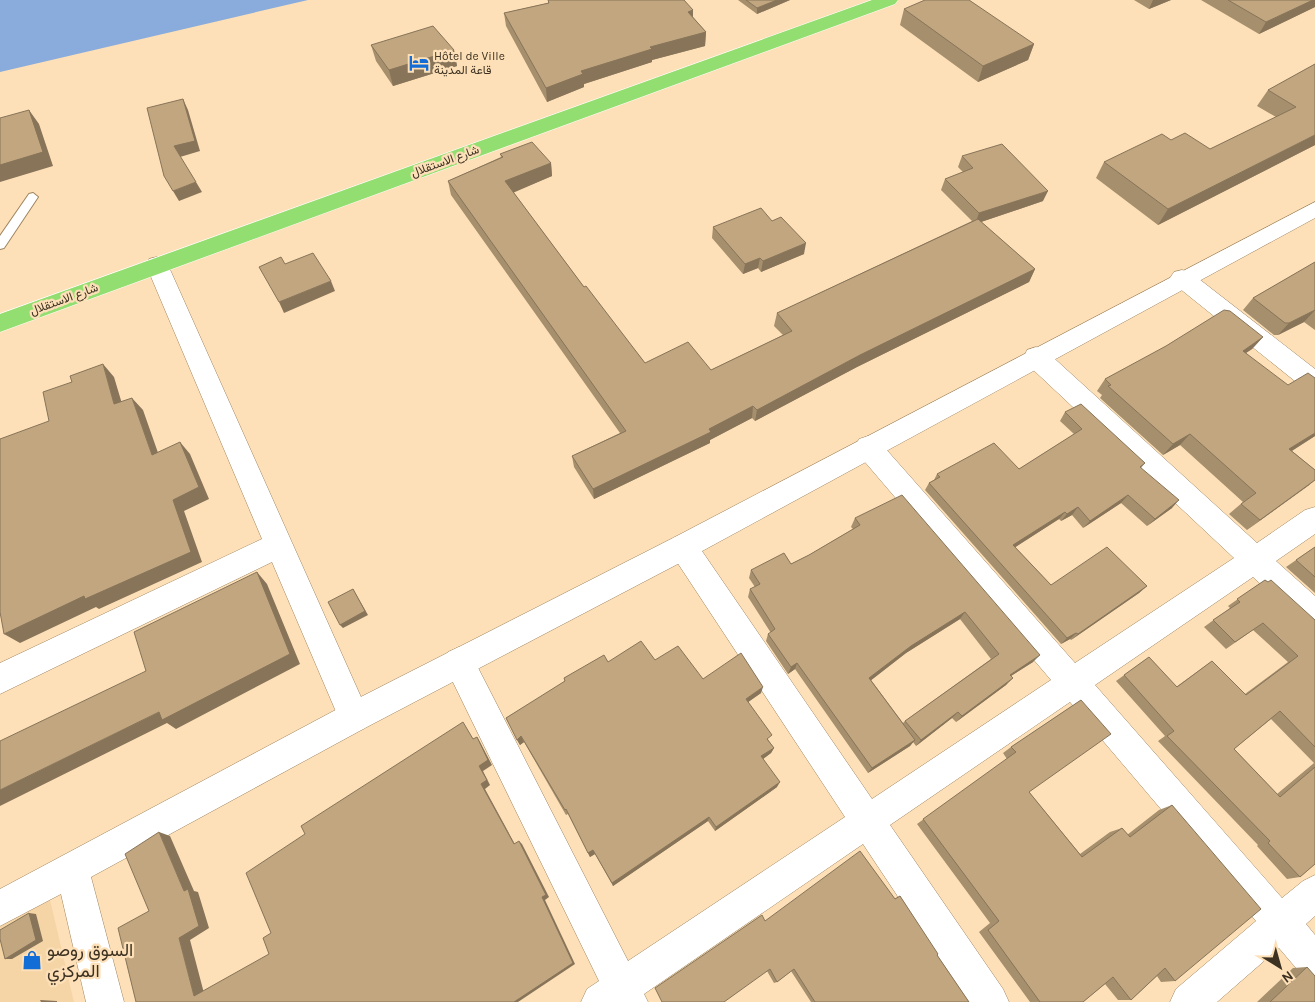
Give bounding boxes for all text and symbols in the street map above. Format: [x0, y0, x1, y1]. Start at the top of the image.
place label: Hôtel de Ville قاعة المدينة [434, 49, 505, 77]
hotel icon: Hôtel de Ville قاعة المدينة [408, 52, 430, 74]
street label: شارع الاستقلال [409, 142, 482, 182]
street label: شارع الاستقلال [28, 280, 101, 320]
place label: السوق روصو المركزي [47, 939, 133, 986]
north arrow [1255, 942, 1305, 992]
shop icon: السوق روصو المركزي [21, 949, 43, 971]
text: N [1278, 967, 1297, 987]

